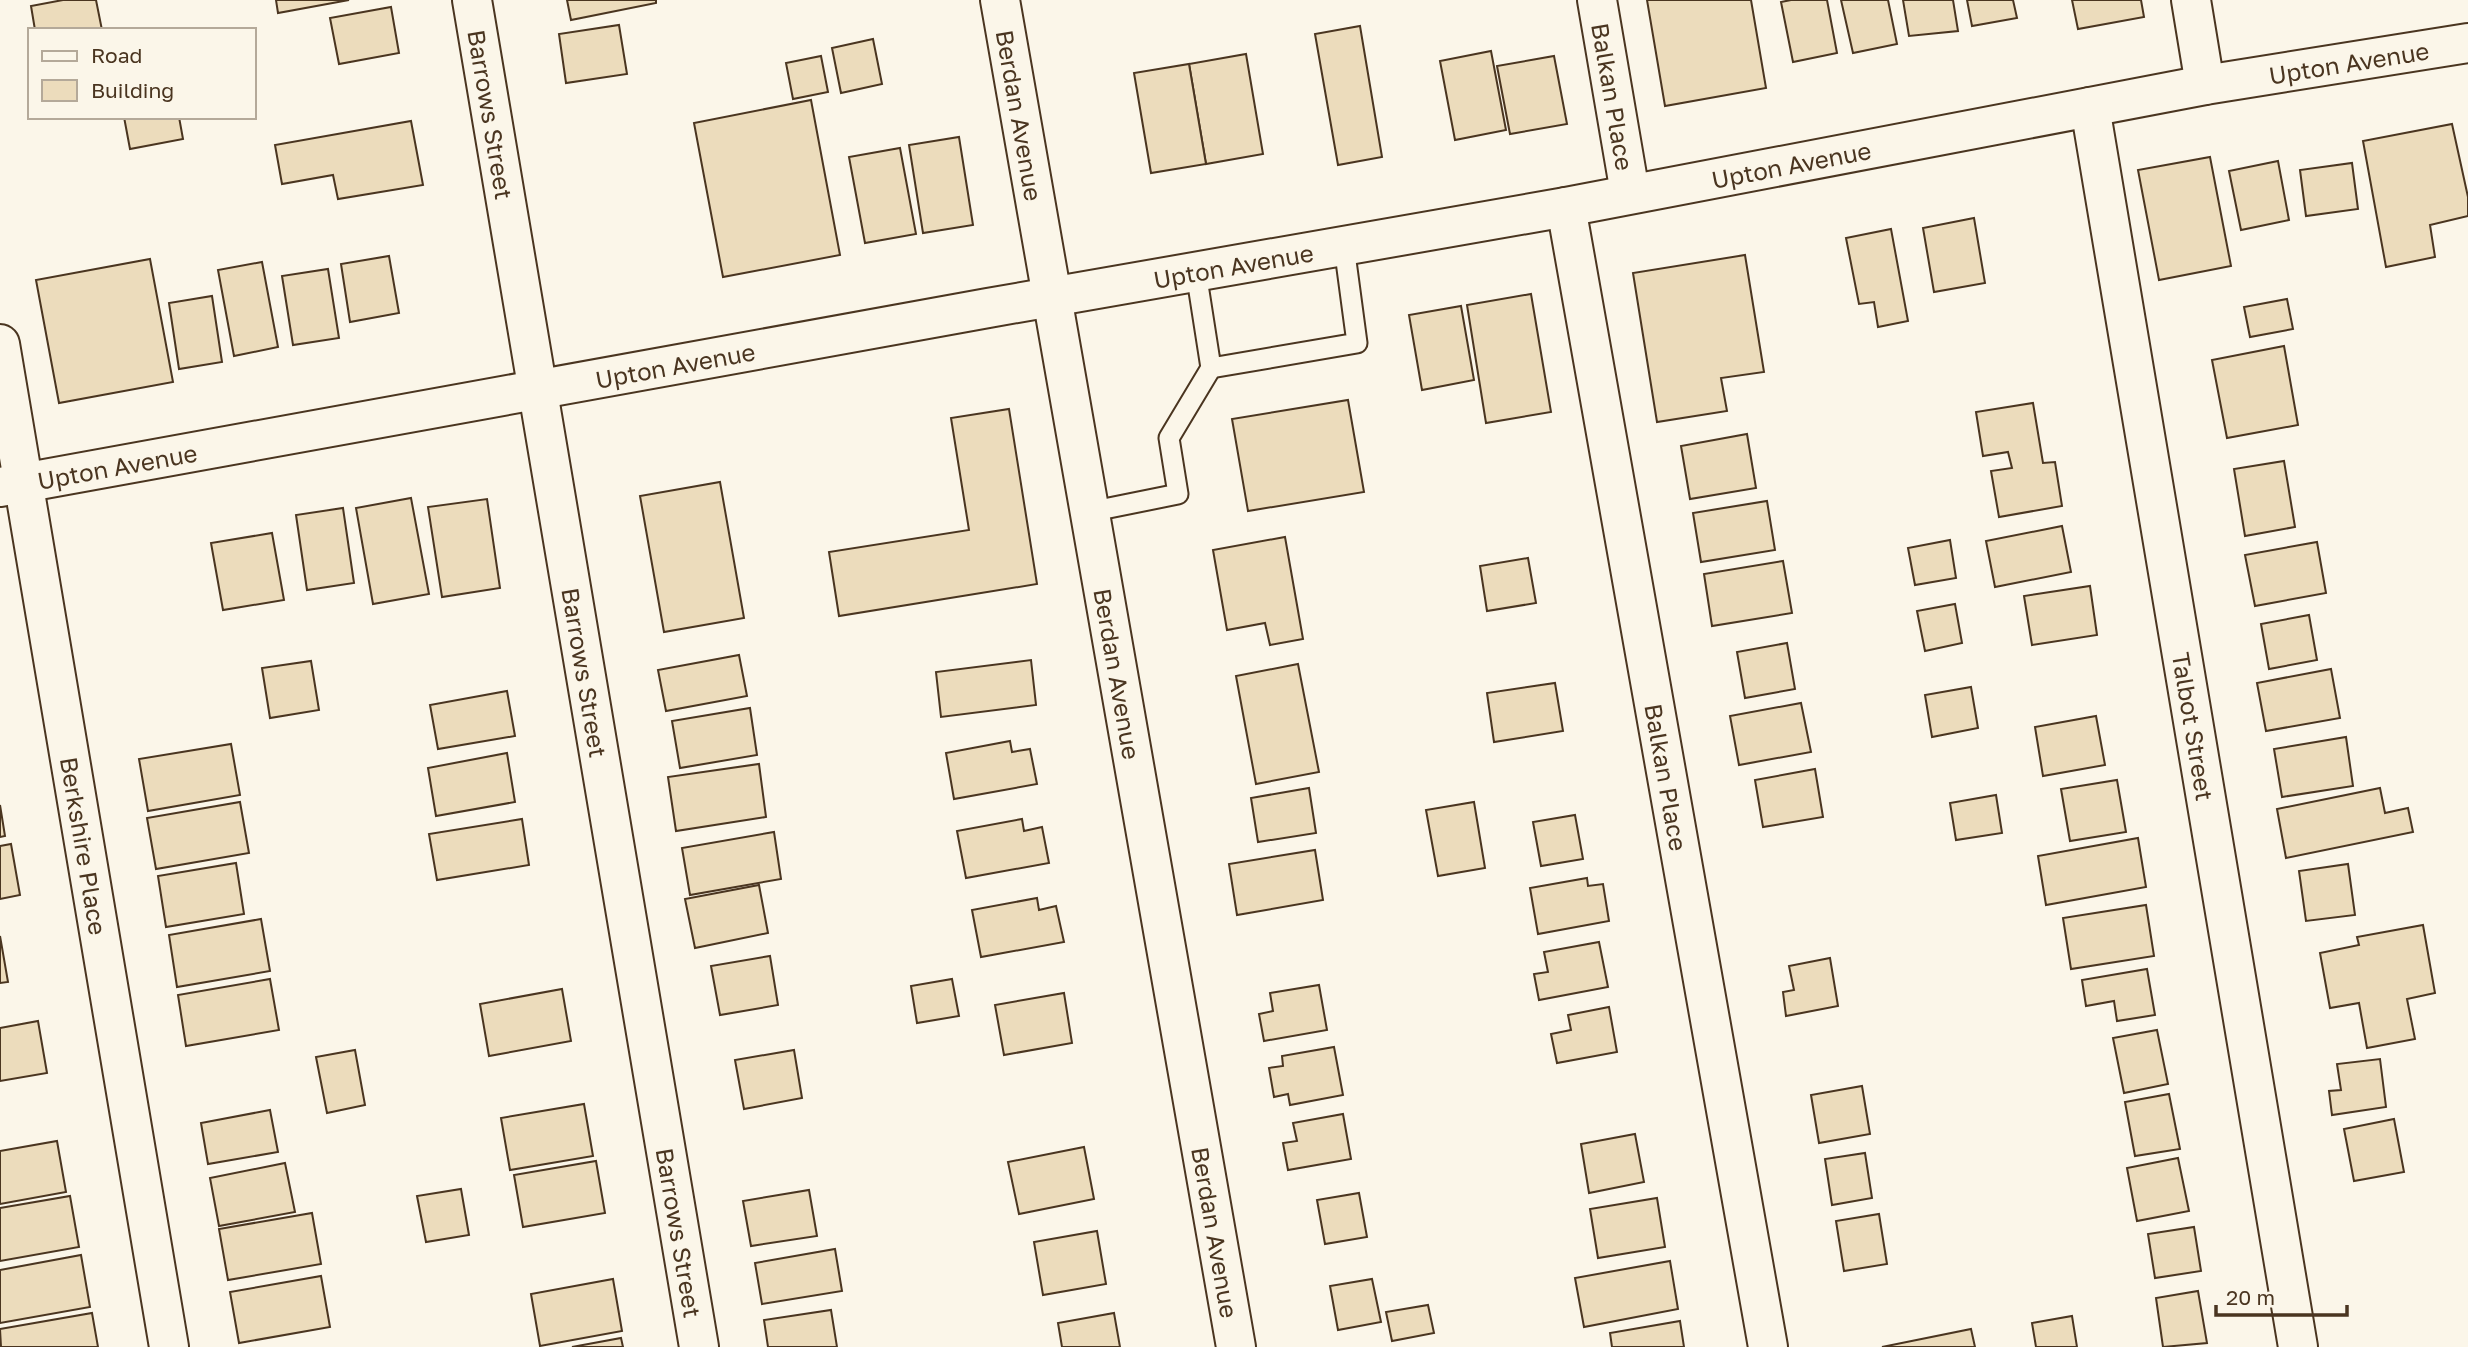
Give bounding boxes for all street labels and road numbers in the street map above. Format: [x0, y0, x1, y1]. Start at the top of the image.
street label: Balkan Place [1587, 21, 1640, 172]
street label: Barrows Street [463, 27, 520, 201]
street label: Berdan Avenue [991, 28, 1049, 203]
street label: Upton Avenue [2267, 35, 2431, 89]
street label: Upton Avenue [1709, 135, 1873, 193]
street label: Upton Avenue [1151, 237, 1315, 293]
street label: Upton Avenue [593, 336, 757, 393]
street label: Upton Avenue [35, 437, 199, 494]
street label: Barrows Street [557, 586, 614, 760]
street label: Berdan Avenue [1089, 586, 1147, 761]
street label: Talbot Street [2167, 650, 2221, 803]
street label: Balkan Place [1640, 701, 1694, 853]
street label: Berkshire Place [55, 755, 114, 937]
street label: Berdan Avenue [1187, 1145, 1245, 1320]
street label: Barrows Street [651, 1146, 708, 1320]

